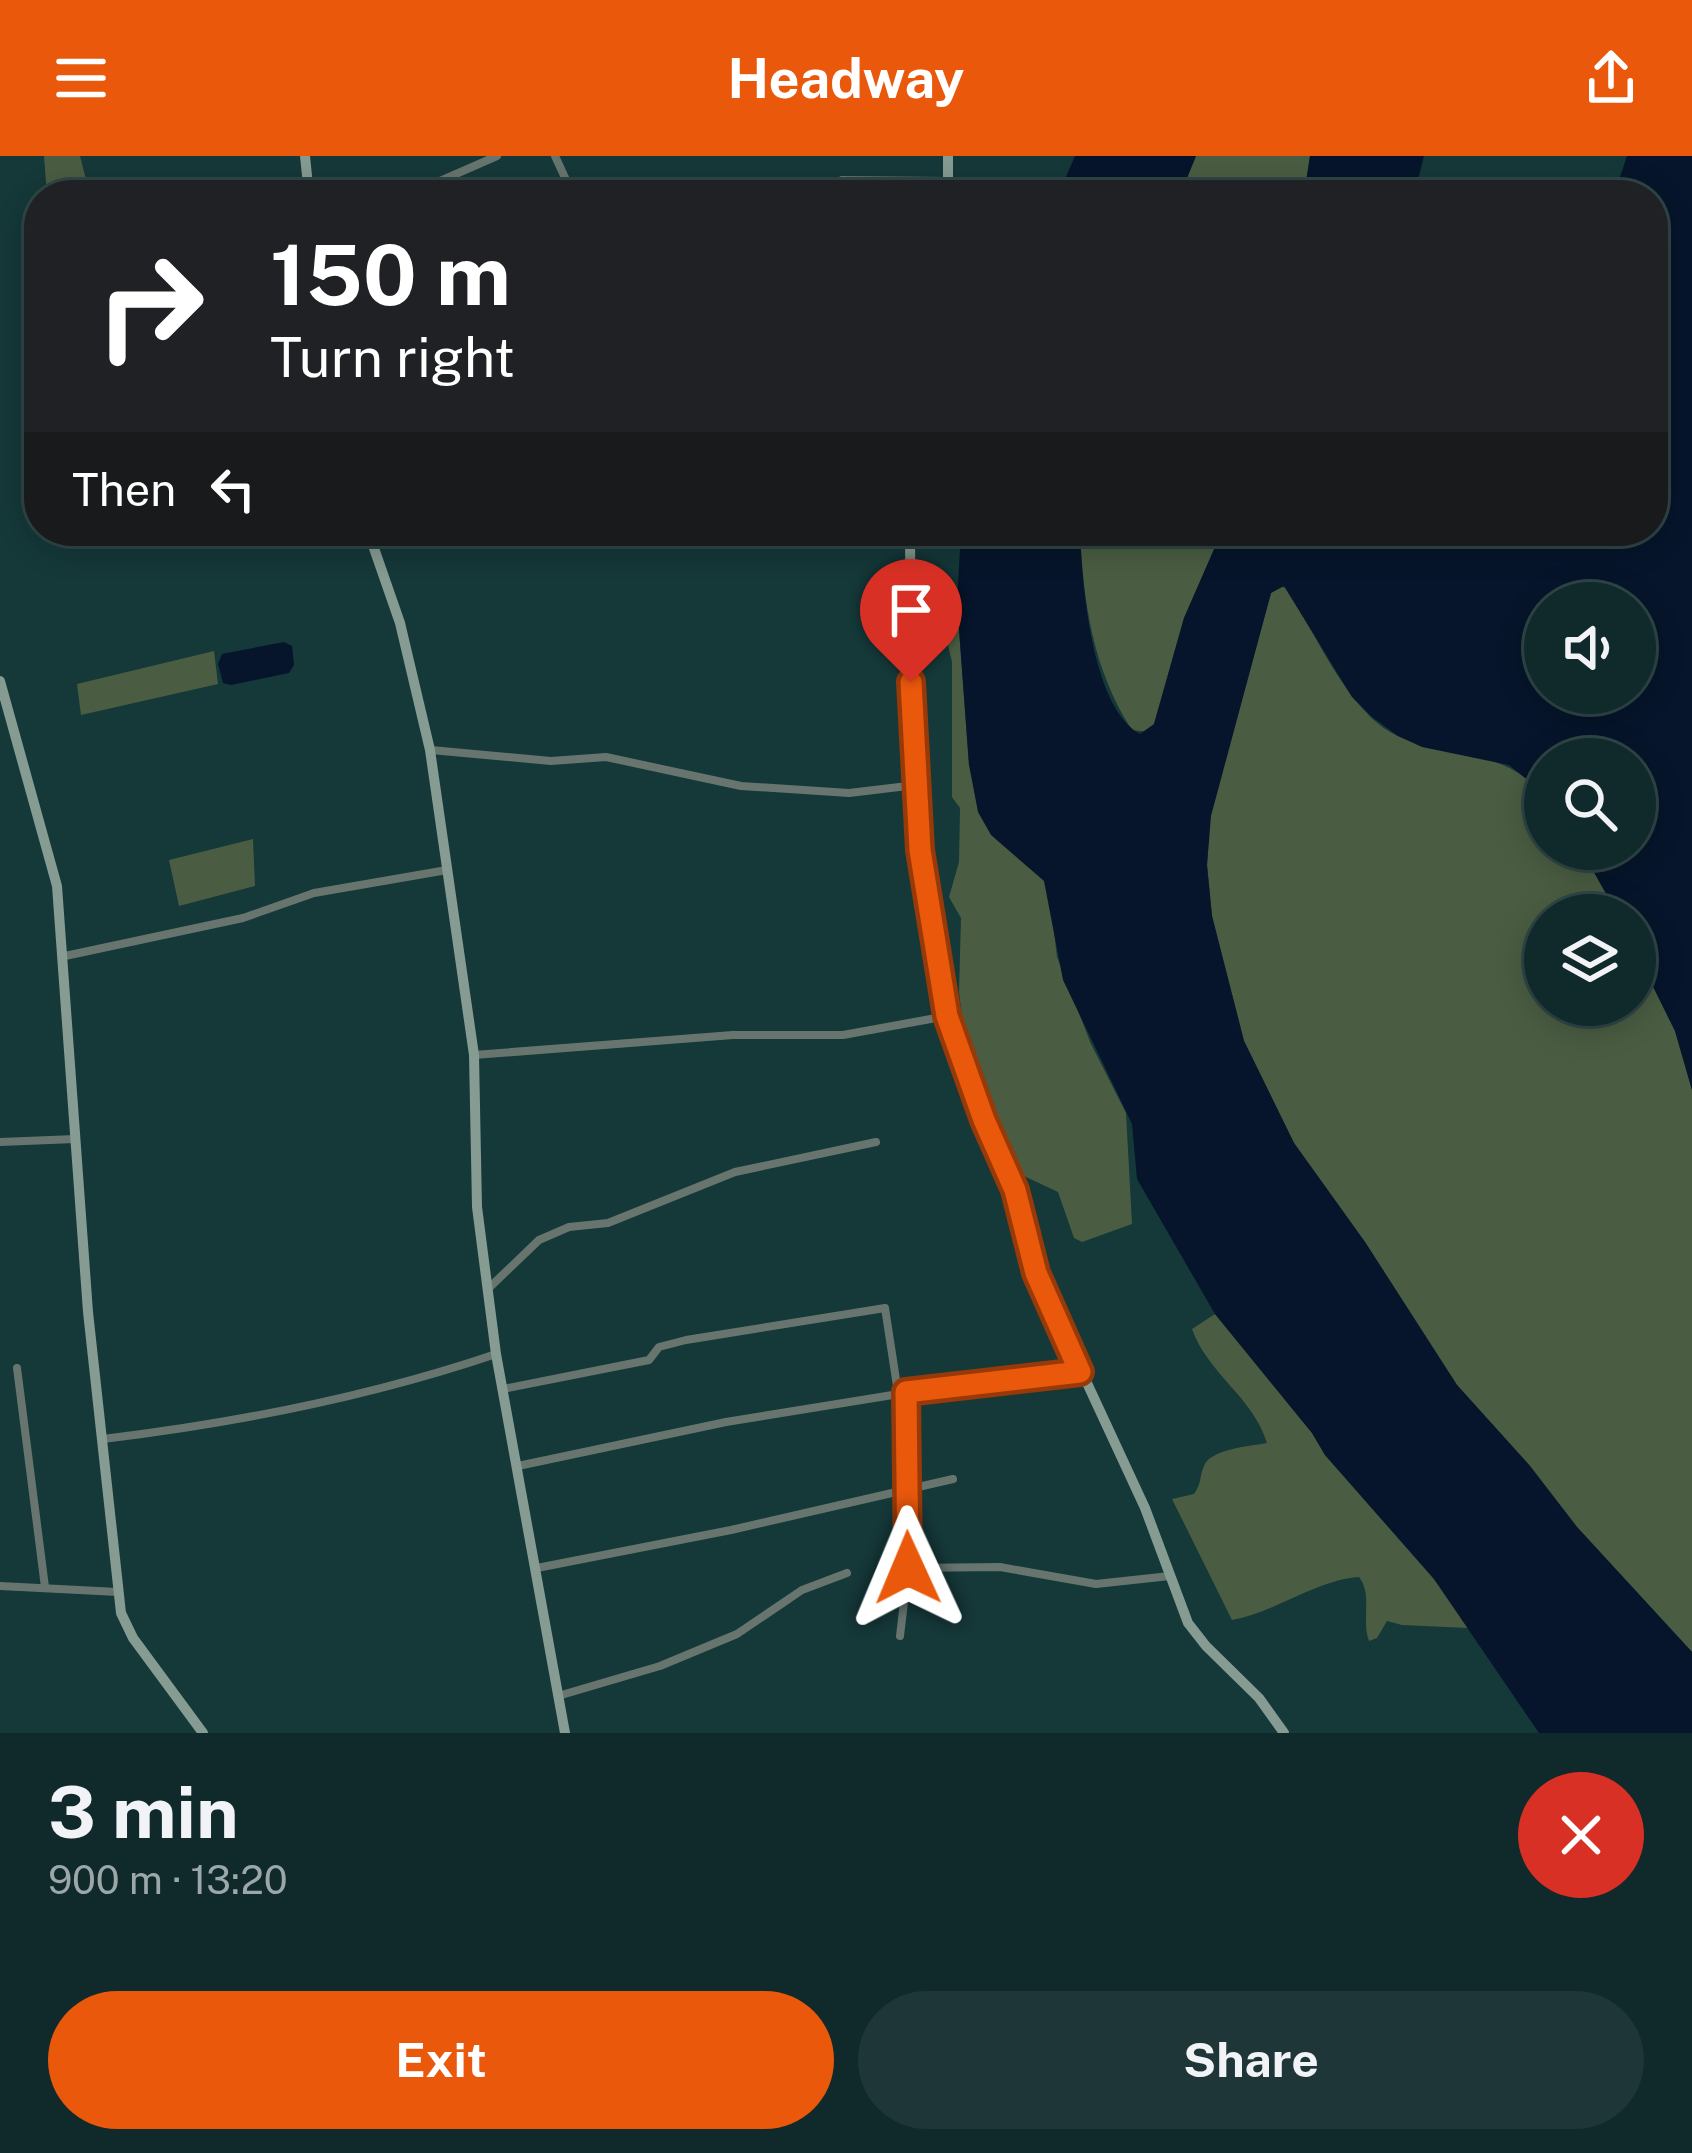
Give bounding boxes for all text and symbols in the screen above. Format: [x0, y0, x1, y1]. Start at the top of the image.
icon: menu [48, 45, 114, 111]
icon: share [1578, 45, 1644, 111]
text: Headway [728, 47, 964, 110]
text: 150 m [270, 225, 511, 324]
icon: right [72, 228, 228, 384]
text: Turn right [270, 326, 515, 389]
icon: left [200, 456, 266, 522]
text: Then [72, 463, 176, 516]
pin [860, 559, 962, 682]
icon: arrive [878, 577, 944, 643]
map controls [1524, 582, 1656, 1026]
button: sound [1524, 582, 1656, 714]
button: search [1524, 738, 1656, 870]
button: layers [1524, 894, 1656, 1026]
position arrow [845, 1505, 971, 1631]
text: 3 min [48, 1770, 239, 1854]
button: close [1518, 1772, 1644, 1898]
text: 900 m · 13:20 [48, 1857, 288, 1903]
button: Exit [48, 1991, 834, 2129]
button: Share [858, 1991, 1644, 2129]

